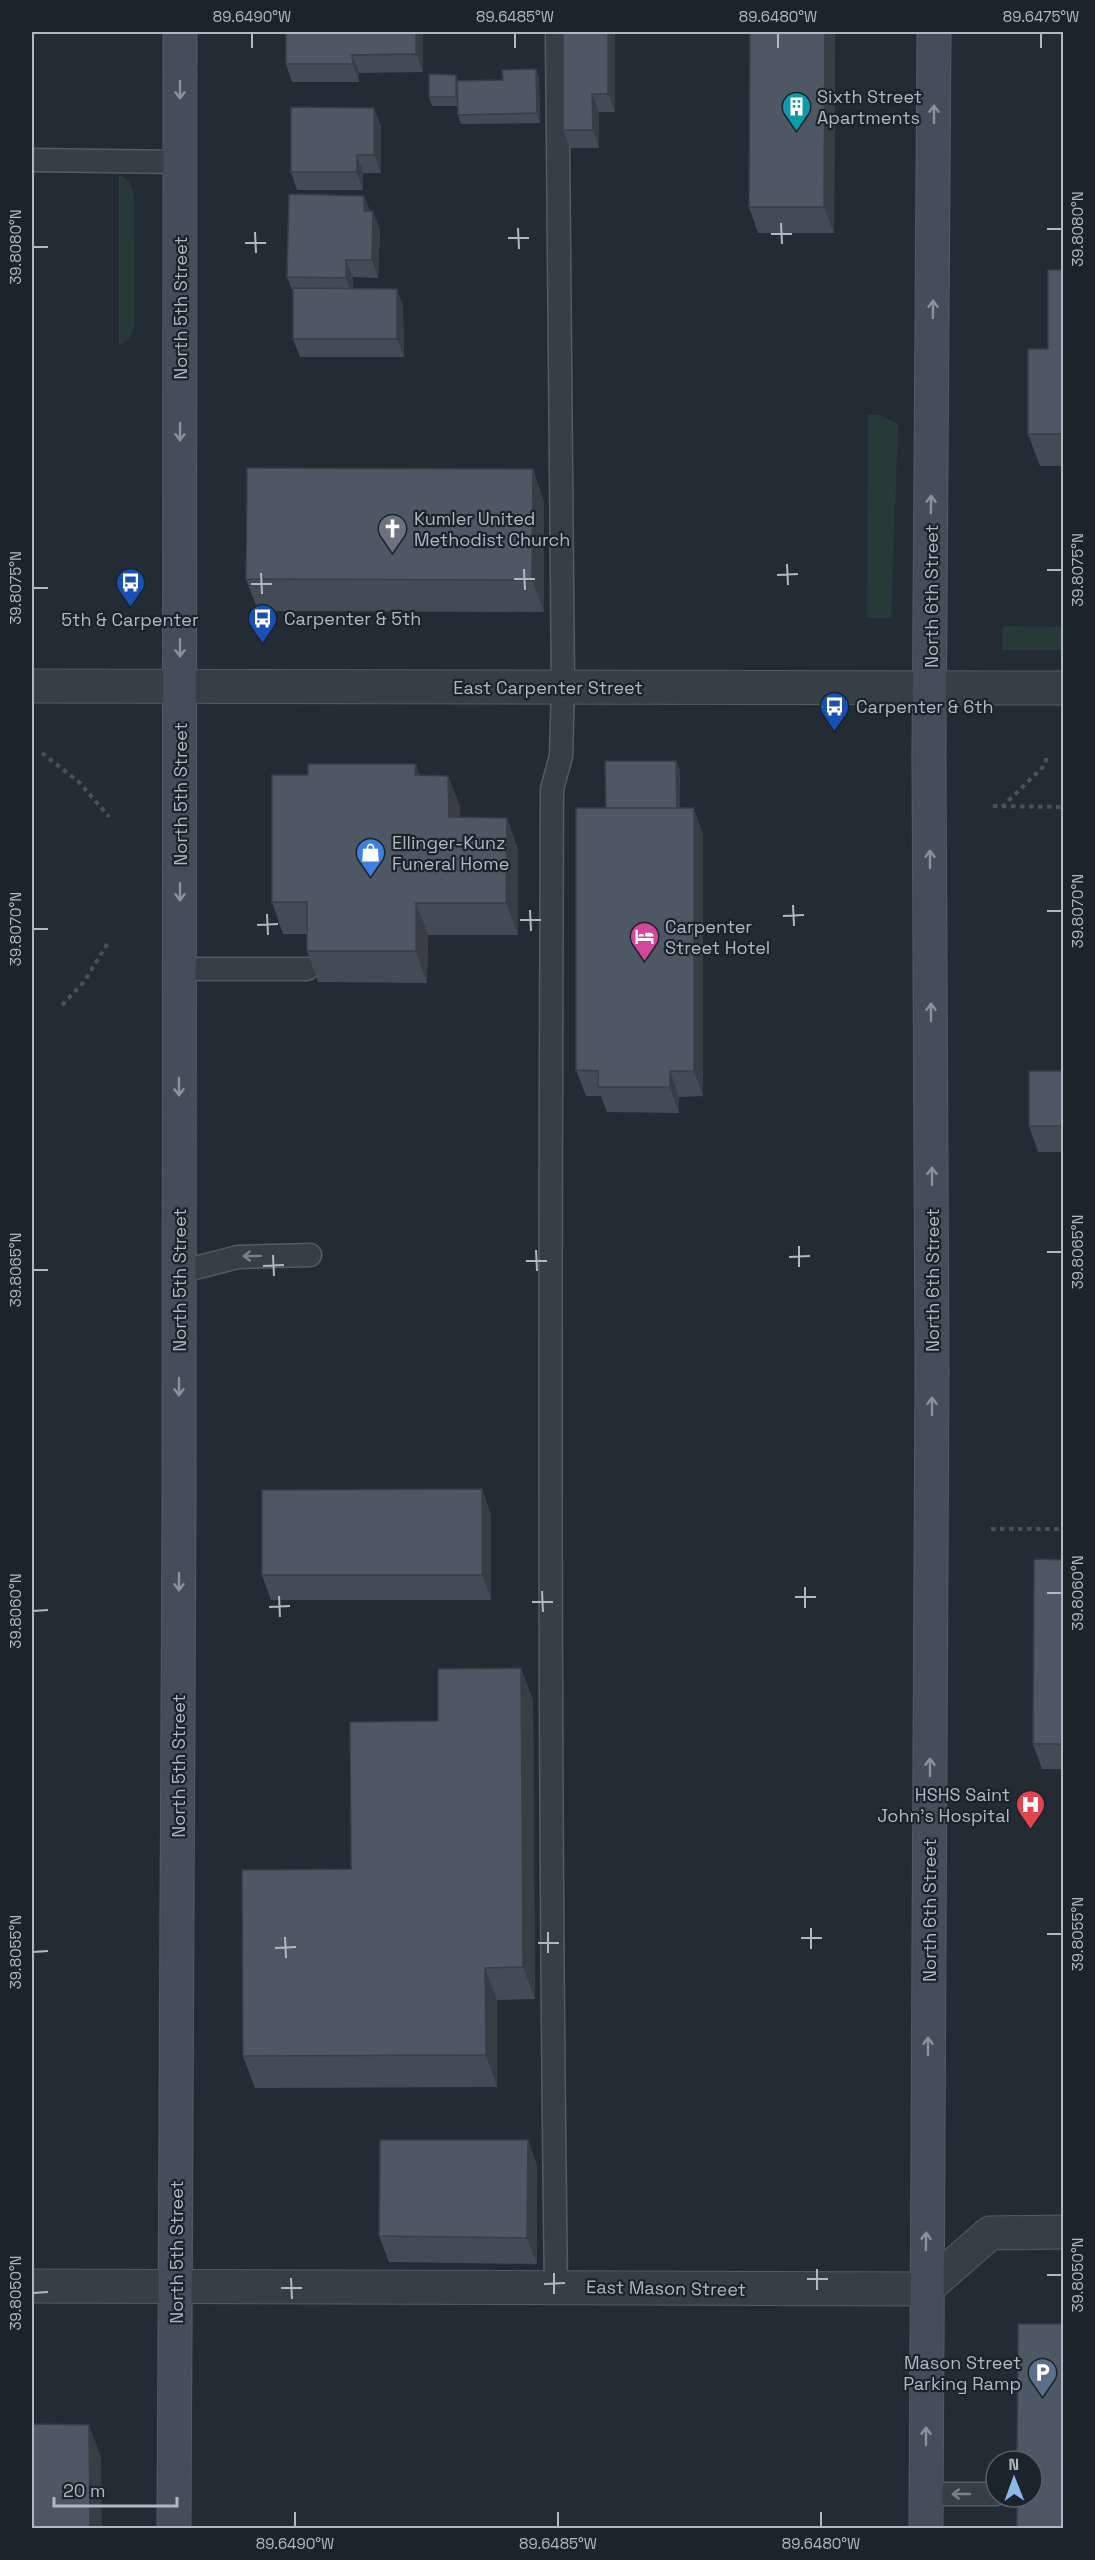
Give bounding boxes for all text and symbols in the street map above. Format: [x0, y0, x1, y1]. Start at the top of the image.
text: 89.6490°W [213, 7, 291, 26]
text: 89.6485°W [476, 7, 554, 26]
text: 89.6480°W [739, 7, 817, 26]
text: 89.6475°W [1003, 7, 1079, 26]
one-way arrow [174, 79, 186, 99]
place label: Sixth Street Apartments [817, 85, 922, 129]
building icon: Sixth Street Apartments [780, 90, 812, 132]
one-way arrow [928, 105, 940, 125]
text: 39.8080°N [1068, 191, 1087, 267]
text: 39.8080°N [6, 209, 25, 285]
street label: North 5th Street [169, 236, 192, 380]
one-way arrow [928, 300, 939, 320]
one-way arrow [174, 422, 186, 442]
one-way arrow [926, 495, 937, 515]
place label: Kumler United Methodist Church [414, 507, 570, 551]
church icon: Kumler United Methodist Church [377, 512, 409, 554]
street label: North 6th Street [920, 524, 943, 668]
text: 39.8075°N [1068, 533, 1087, 607]
text: 39.8075°N [6, 551, 25, 625]
bus stop icon: 5th & Carpenter [114, 566, 146, 608]
bus stop icon: Carpenter & 5th [247, 602, 279, 644]
place label: Carpenter & 5th [284, 607, 421, 630]
place label: 5th & Carpenter [61, 608, 199, 631]
one-way arrow [174, 638, 186, 658]
street label: East Carpenter Street [453, 676, 643, 699]
bus stop icon: Carpenter & 6th [819, 690, 851, 732]
place label: Carpenter & 6th [856, 695, 994, 718]
street label: North 5th Street [169, 722, 192, 866]
place label: Ellinger-Kunz Funeral Home [392, 831, 509, 875]
shop icon: Ellinger-Kunz Funeral Home [355, 836, 387, 878]
one-way arrow [924, 849, 936, 869]
text: 39.8070°N [1068, 874, 1087, 948]
one-way arrow [174, 881, 186, 901]
text: 39.8070°N [6, 892, 25, 966]
place label: Carpenter Street Hotel [665, 915, 770, 959]
hotel icon: Carpenter Street Hotel [628, 920, 660, 962]
one-way arrow [925, 1003, 937, 1023]
one-way arrow [173, 1076, 185, 1096]
one-way arrow [926, 1167, 938, 1187]
street label: North 5th Street [168, 1208, 191, 1352]
street label: North 6th Street [921, 1208, 944, 1352]
text: 39.8065°N [1068, 1215, 1087, 1289]
text: 39.8065°N [6, 1233, 25, 1307]
one-way arrow [242, 1251, 262, 1262]
one-way arrow [173, 1376, 185, 1396]
one-way arrow [926, 1397, 938, 1417]
text: 39.8060°N [1068, 1555, 1087, 1631]
one-way arrow [173, 1571, 184, 1591]
text: 39.8060°N [6, 1573, 25, 1649]
street label: North 5th Street [167, 1694, 190, 1838]
one-way arrow [924, 1757, 935, 1777]
place label: HSHS Saint John's Hospital [877, 1783, 1010, 1827]
hospital icon: HSHS Saint John's Hospital [1015, 1788, 1047, 1830]
street label: North 6th Street [918, 1838, 941, 1982]
text: 39.8055°N [1068, 1897, 1087, 1971]
text: 39.8055°N [6, 1915, 25, 1989]
one-way arrow [922, 2036, 934, 2056]
street label: North 5th Street [165, 2180, 188, 2324]
one-way arrow [920, 2231, 932, 2251]
text: 39.8050°N [1068, 2237, 1087, 2313]
text: 39.8050°N [6, 2255, 25, 2331]
street label: East Mason Street [586, 2275, 746, 2301]
place label: Mason Street Parking Ramp [903, 2351, 1021, 2395]
parking icon: Mason Street Parking Ramp [1026, 2356, 1058, 2398]
one-way arrow [920, 2426, 932, 2446]
north arrow [984, 2449, 1044, 2509]
text: N [1008, 2454, 1019, 2475]
scale bar [54, 2470, 177, 2508]
text: 20 m [63, 2479, 106, 2502]
one-way arrow [951, 2488, 971, 2500]
text: 89.6490°W [256, 2534, 334, 2553]
text: 89.6485°W [519, 2534, 597, 2553]
text: 89.6480°W [782, 2534, 860, 2553]

